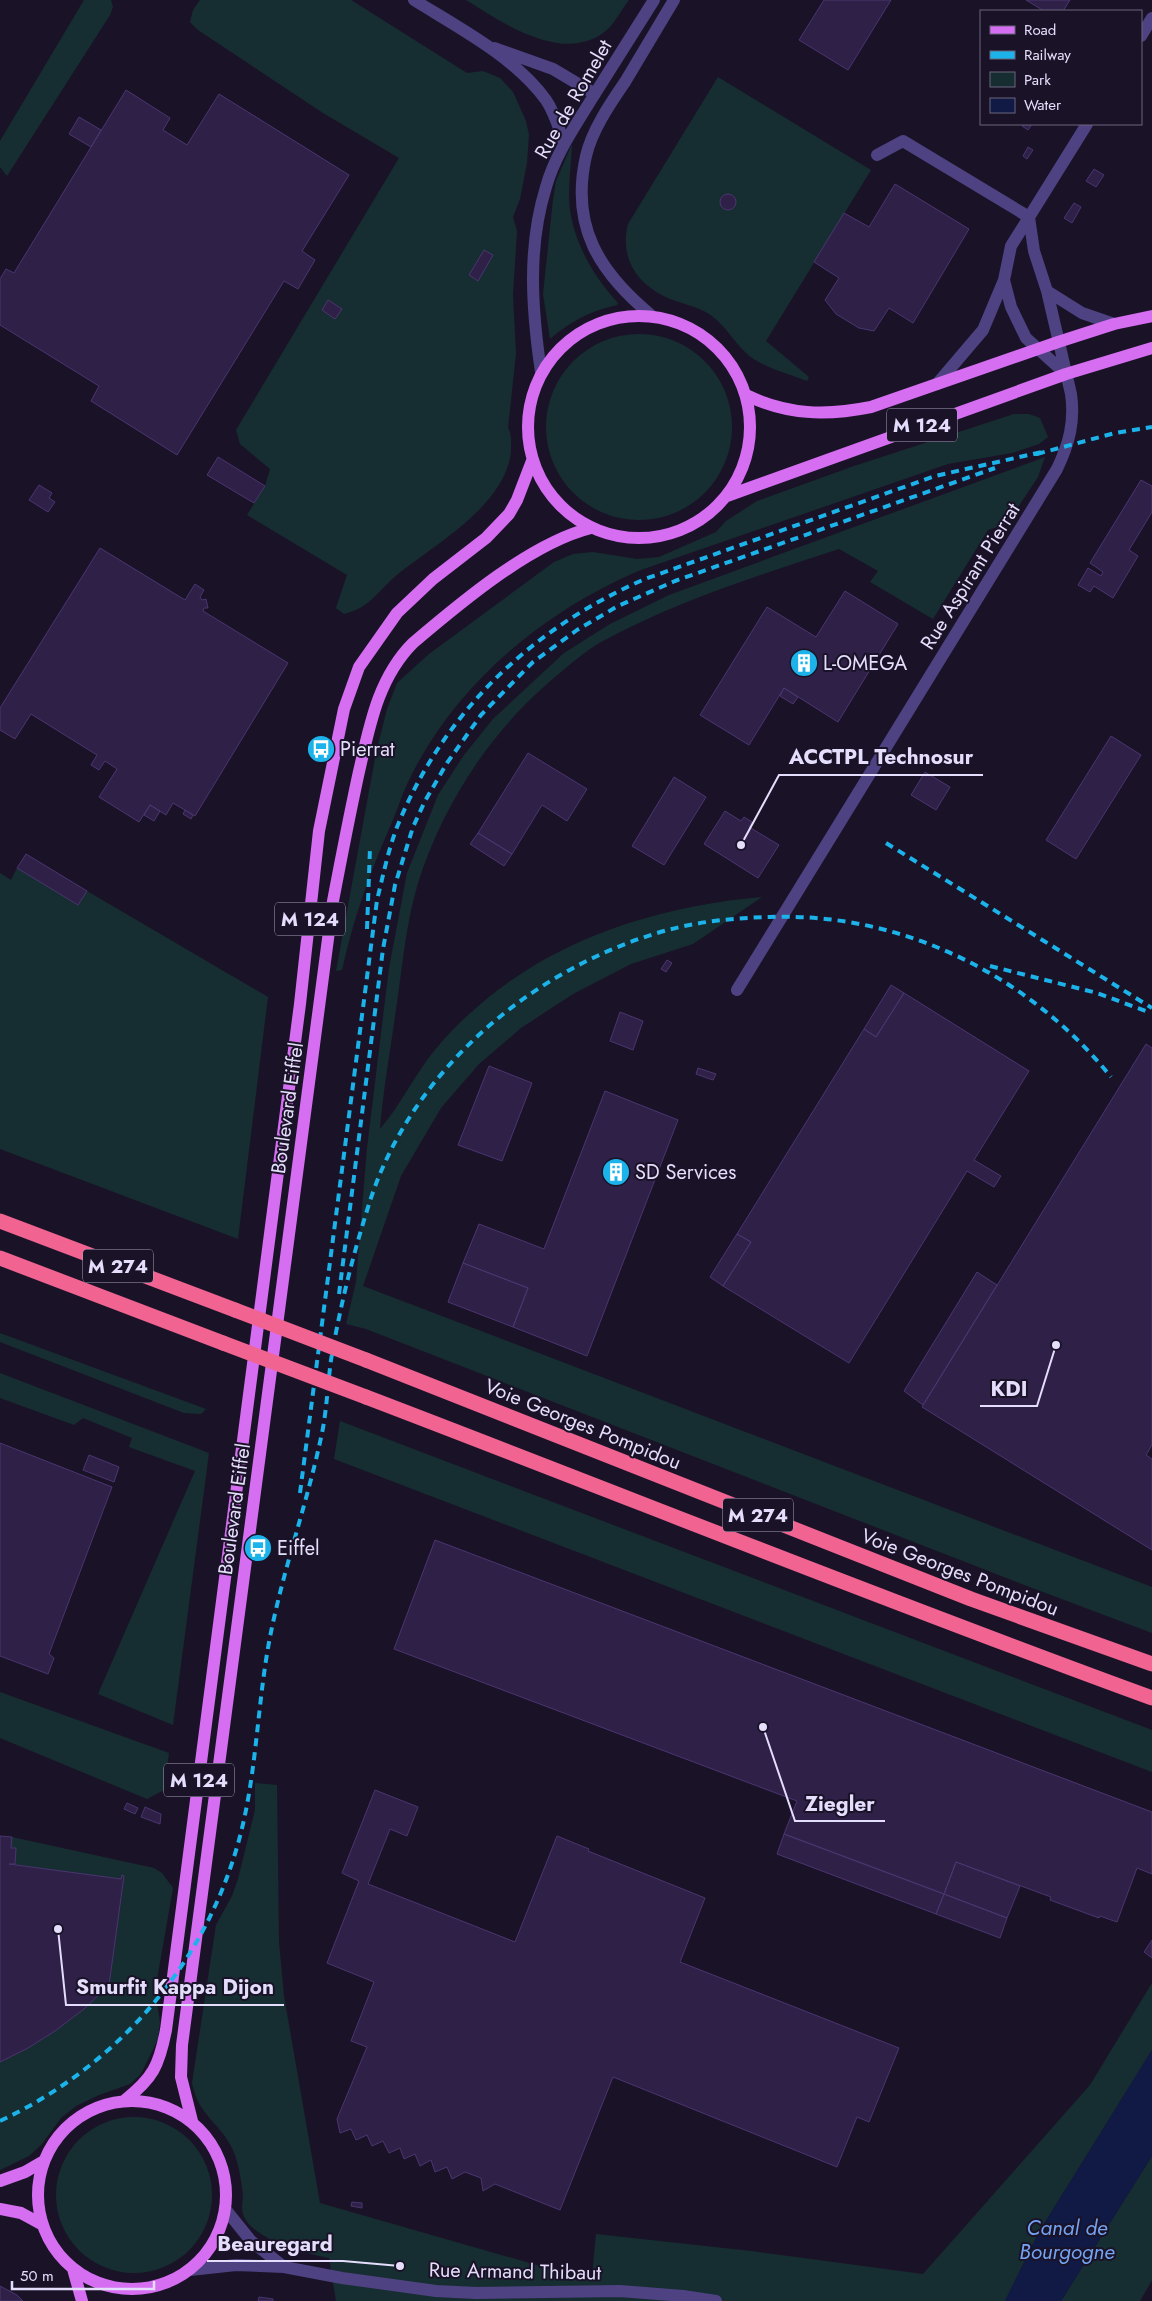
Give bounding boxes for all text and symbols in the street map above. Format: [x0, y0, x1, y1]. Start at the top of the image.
legend [980, 10, 1142, 125]
text: Road [1024, 19, 1056, 41]
street label: Rue de Romelet [528, 34, 619, 164]
text: Railway [1024, 44, 1071, 66]
text: Park [1024, 69, 1051, 91]
text: Water [1024, 94, 1062, 116]
road number: M 124 [887, 408, 957, 442]
street label: Rue Aspirant Pierrat [914, 497, 1027, 655]
building icon: L-OMEGA [789, 648, 819, 678]
place label: L-OMEGA [823, 649, 908, 678]
bus stop icon: Pierrat [306, 734, 336, 764]
place label: Pierrat [340, 735, 395, 764]
callout: ACCTPL Technosur [779, 739, 983, 775]
text: ACCTPL Technosur [788, 742, 974, 772]
road number: M 124 [275, 902, 345, 936]
street label: Boulevard Eiffel [264, 1040, 311, 1176]
building icon: SD Services [601, 1157, 631, 1187]
place label: SD Services [635, 1158, 736, 1187]
road number: M 274 [83, 1250, 153, 1282]
callout: KDI [980, 1370, 1037, 1406]
street label: Voie Georges Pompidou [480, 1372, 685, 1477]
text: KDI [991, 1374, 1027, 1404]
street label: Boulevard Eiffel [211, 1441, 258, 1577]
road number: M 274 [723, 1498, 793, 1532]
street label: Voie Georges Pompidou [857, 1521, 1063, 1624]
bus stop icon: Eiffel [243, 1533, 273, 1563]
place label: Eiffel [277, 1534, 320, 1563]
road number: M 124 [164, 1764, 234, 1796]
callout: Ziegler [795, 1785, 885, 1821]
text: Ziegler [805, 1789, 875, 1819]
callout: Smurfit Kappa Dijon [66, 1969, 284, 2005]
text: Smurfit Kappa Dijon [76, 1972, 274, 2002]
water label: Canal de Bourgogne [1019, 2213, 1115, 2267]
callout: Beauregard [207, 2225, 343, 2261]
text: Beauregard [217, 2229, 333, 2259]
street label: Rue Armand Thibaut [429, 2255, 602, 2288]
scale bar [12, 2258, 155, 2290]
text: 50 m [20, 2265, 54, 2287]

